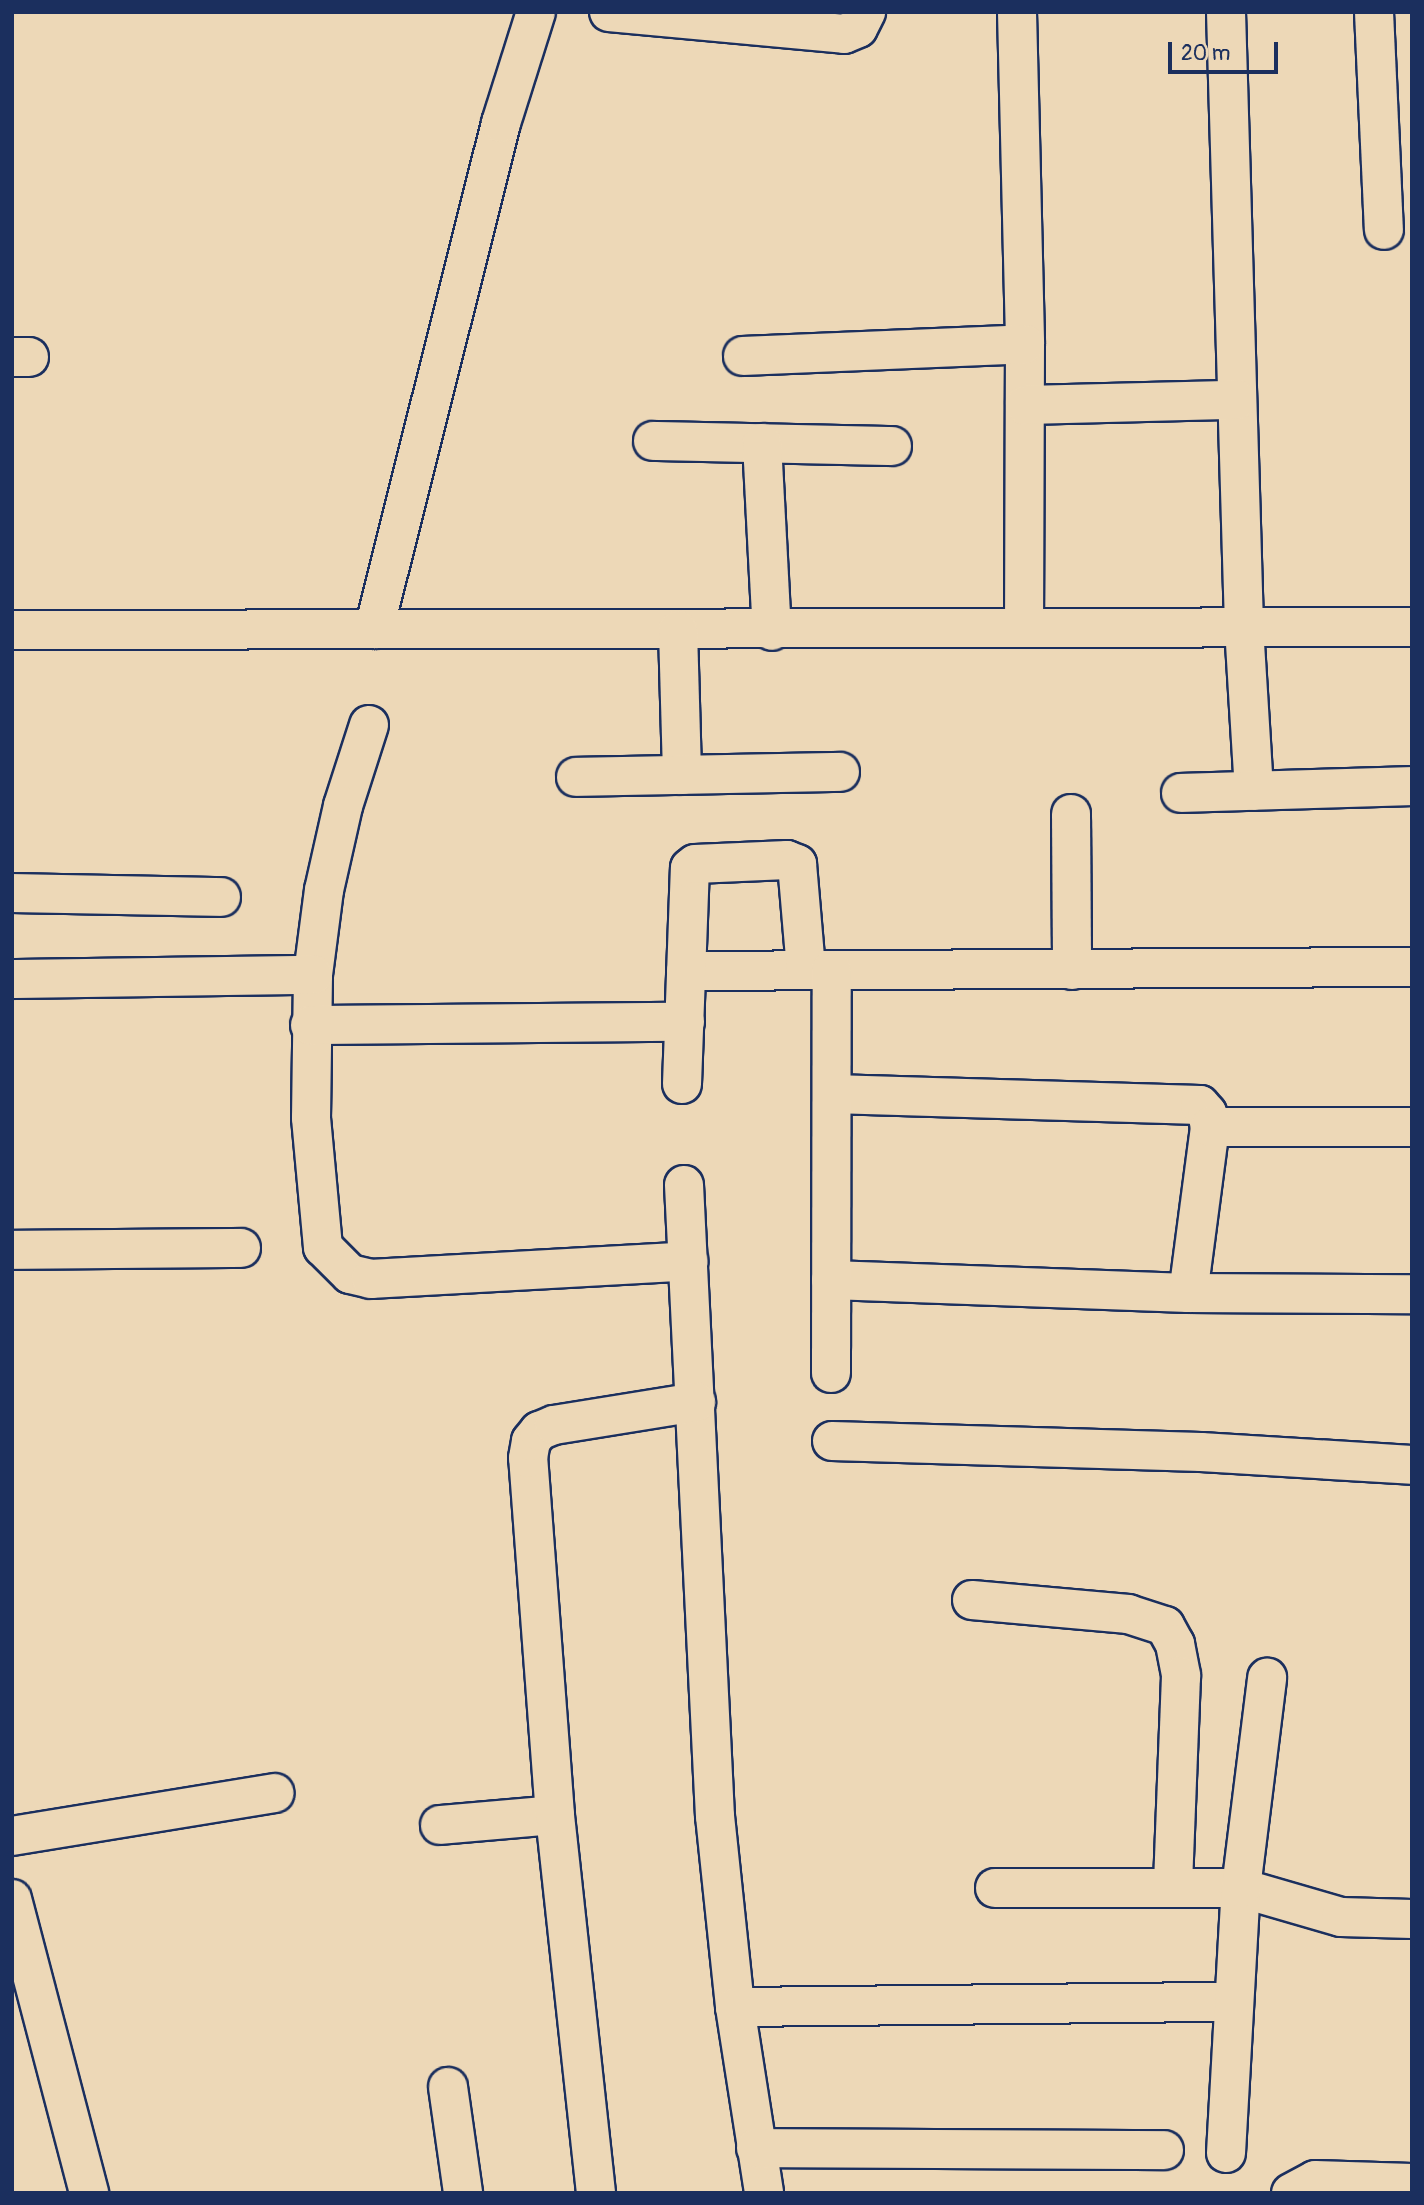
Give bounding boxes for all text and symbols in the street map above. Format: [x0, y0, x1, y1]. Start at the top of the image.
scale bar [1172, 28, 1282, 72]
text: 20 m [1181, 40, 1230, 67]

